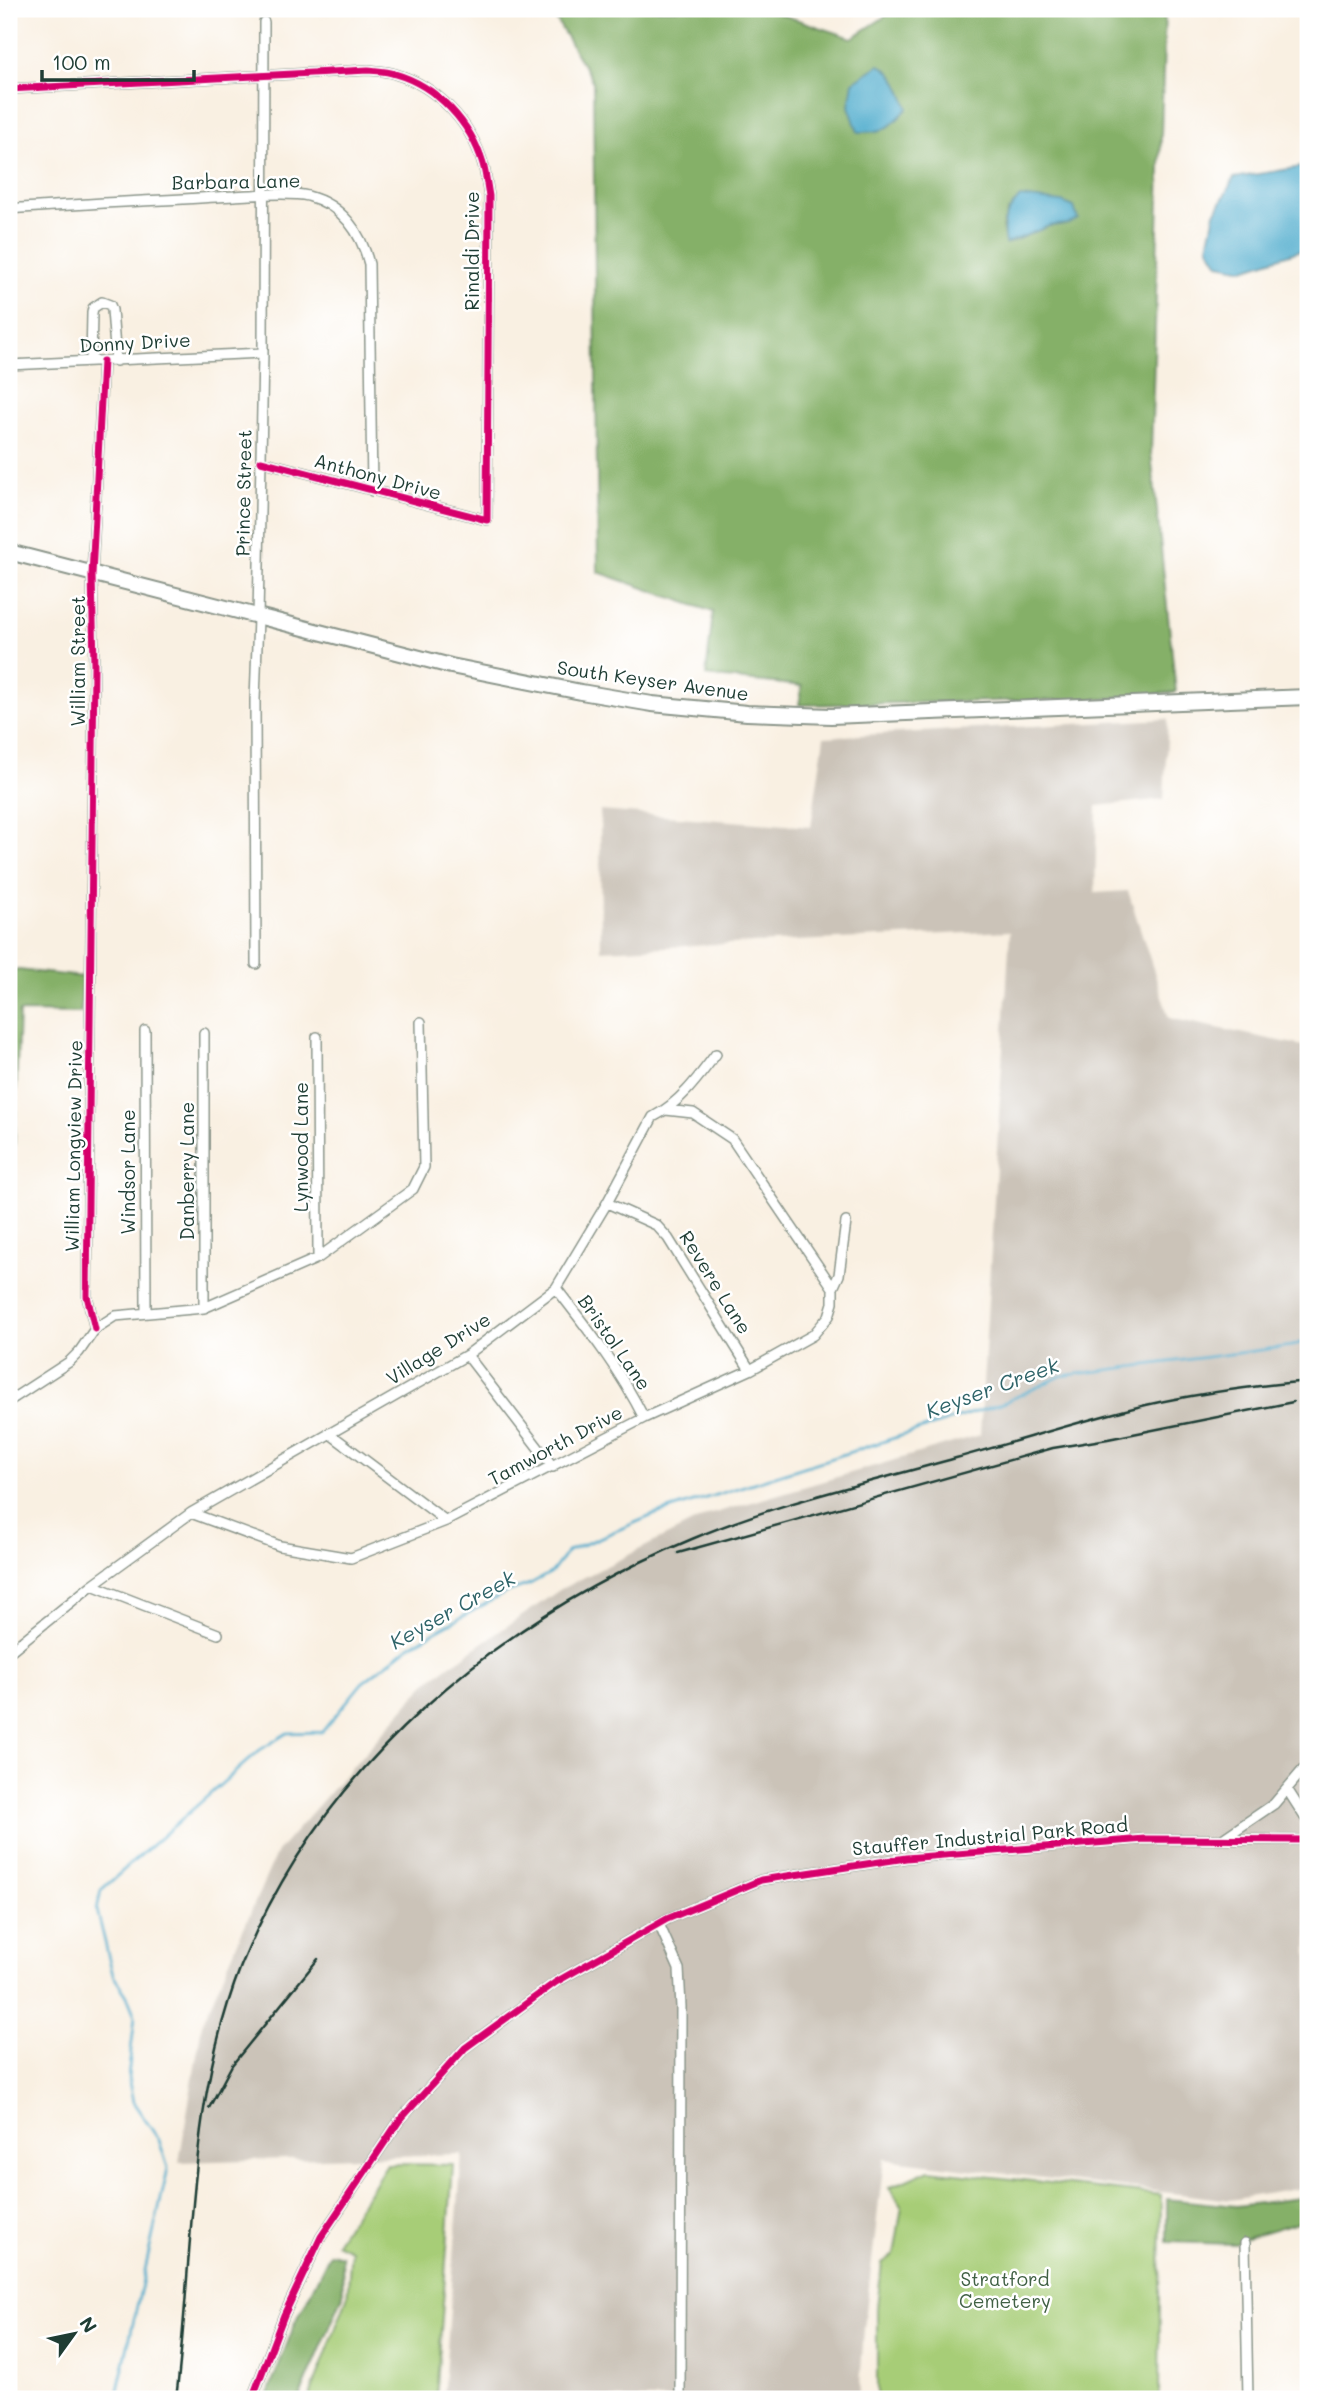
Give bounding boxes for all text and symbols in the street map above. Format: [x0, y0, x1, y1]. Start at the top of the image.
scale bar [42, 38, 194, 82]
text: 100 m [52, 48, 111, 75]
street label: Barbara Lane [171, 167, 301, 195]
street label: Rinaldi Drive [459, 191, 484, 311]
street label: Donny Drive [79, 327, 191, 357]
street label: Prince Street [229, 429, 257, 557]
street label: Anthony Drive [312, 447, 444, 505]
street label: William Street [65, 595, 90, 727]
street label: South Keyser Avenue [556, 654, 750, 706]
street label: William Longview Drive [59, 1040, 87, 1252]
street label: Lynwood Lane [288, 1082, 313, 1212]
street label: Danberry Lane [174, 1102, 199, 1240]
street label: Windsor Lane [115, 1109, 140, 1235]
street label: Revere Lane [674, 1226, 758, 1338]
street label: Bristol Lane [573, 1289, 657, 1395]
street label: Village Drive [381, 1306, 495, 1390]
water label: Keyser Creek [922, 1350, 1063, 1424]
street label: Tamworth Drive [484, 1399, 626, 1491]
water label: Keyser Creek [384, 1563, 520, 1655]
street label: Stauffer Industrial Park Road [851, 1811, 1129, 1861]
park label: Stratford Cemetery [959, 2266, 1051, 2313]
north arrow [38, 2300, 108, 2370]
text: N [74, 2312, 103, 2337]

